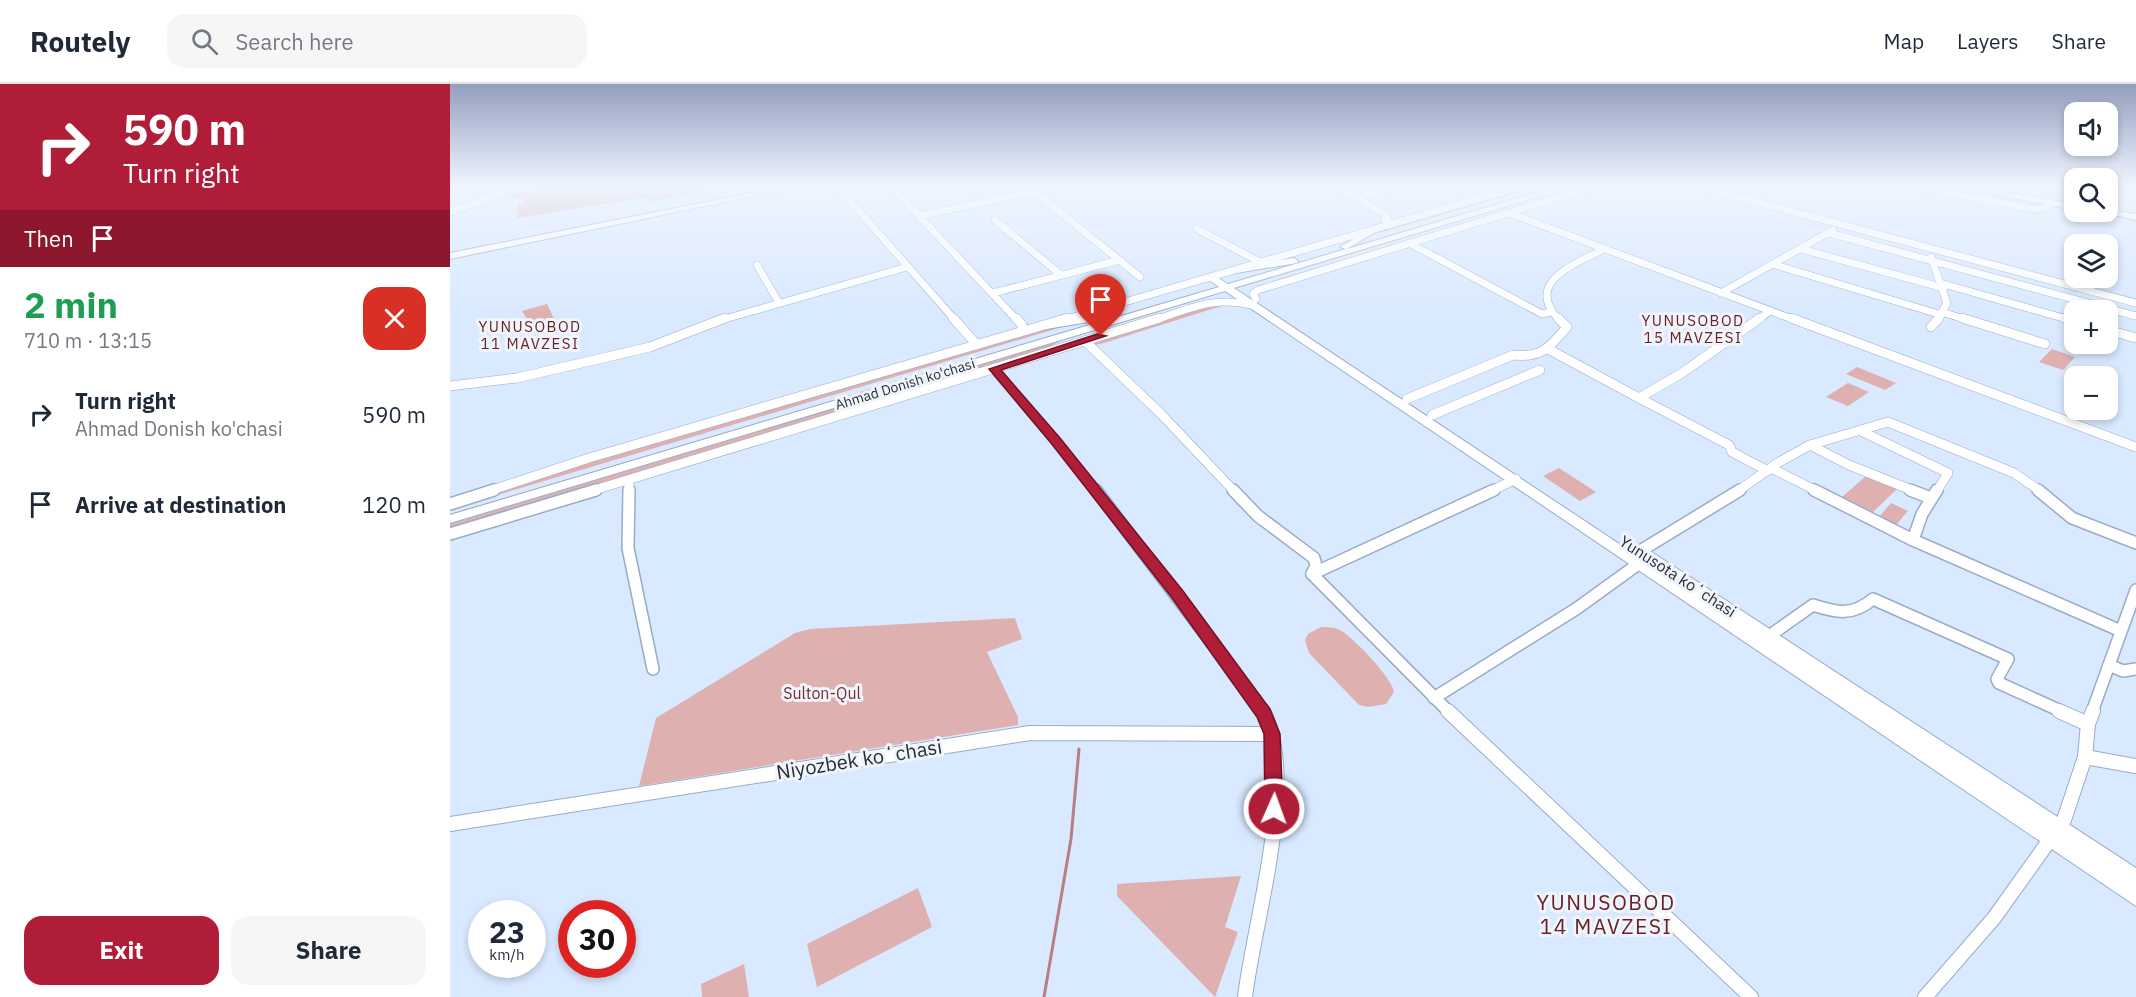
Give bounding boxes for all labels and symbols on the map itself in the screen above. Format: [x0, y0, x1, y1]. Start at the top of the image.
pin [1075, 274, 1126, 336]
district label: YUNUSOBOD 15 MAVZESI [1641, 311, 1745, 347]
district label: YUNUSOBOD 11 MAVZESI [478, 317, 582, 353]
street label: Ahmad Donish ko'chasi [833, 354, 977, 414]
street label: Yunusota koʻchasi [1616, 531, 1740, 621]
park label: Sulton-Qul [783, 683, 861, 703]
street label: Niyozbek koʻchasi [774, 733, 944, 785]
position arrow [1242, 777, 1306, 841]
district label: YUNUSOBOD 14 MAVZESI [1536, 888, 1676, 940]
speed limit sign: 30 [558, 900, 636, 978]

